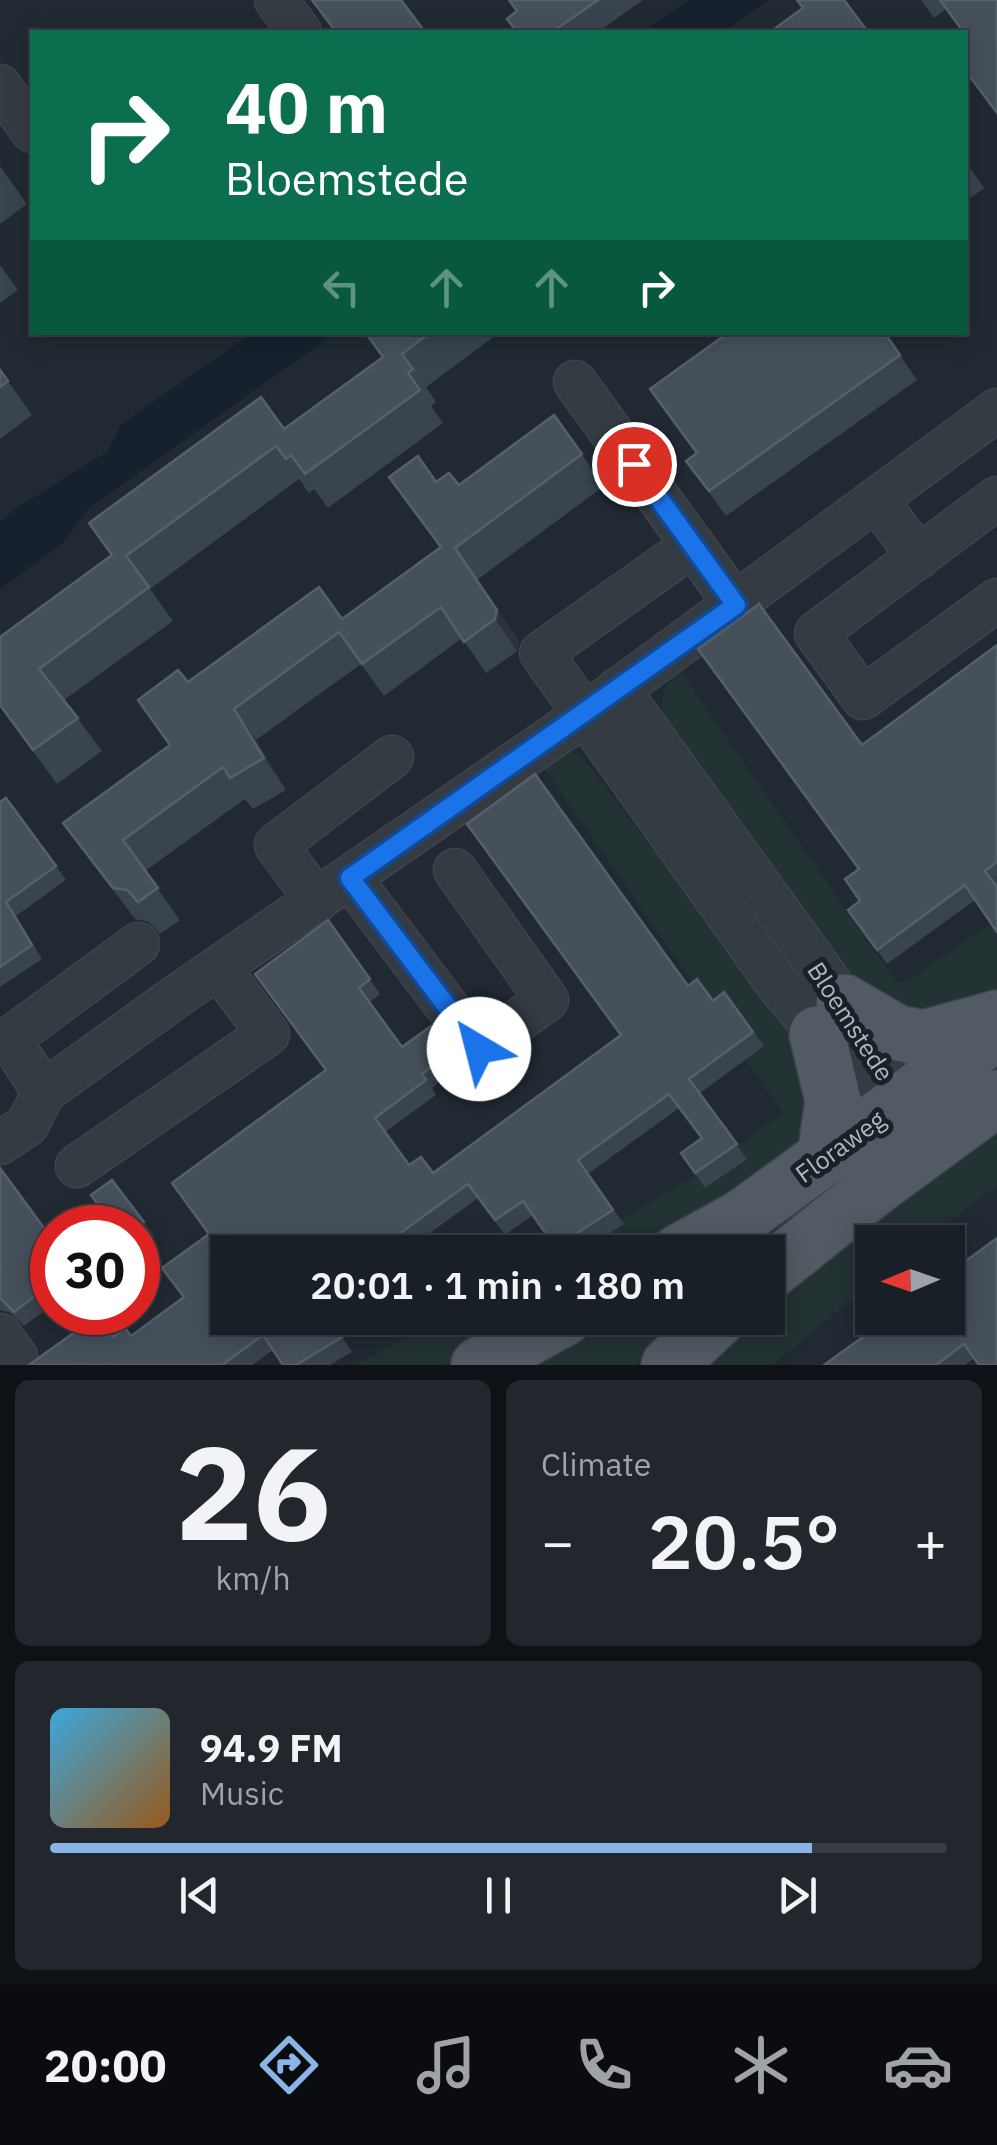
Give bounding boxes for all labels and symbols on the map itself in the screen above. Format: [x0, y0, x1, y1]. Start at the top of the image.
pin [592, 422, 677, 507]
street label: Bloemstede [800, 955, 902, 1087]
position arrow [427, 997, 531, 1101]
street label: Floraweg [789, 1102, 891, 1190]
speed limit sign: 30 [30, 1205, 160, 1335]
north arrow [855, 1225, 965, 1335]

